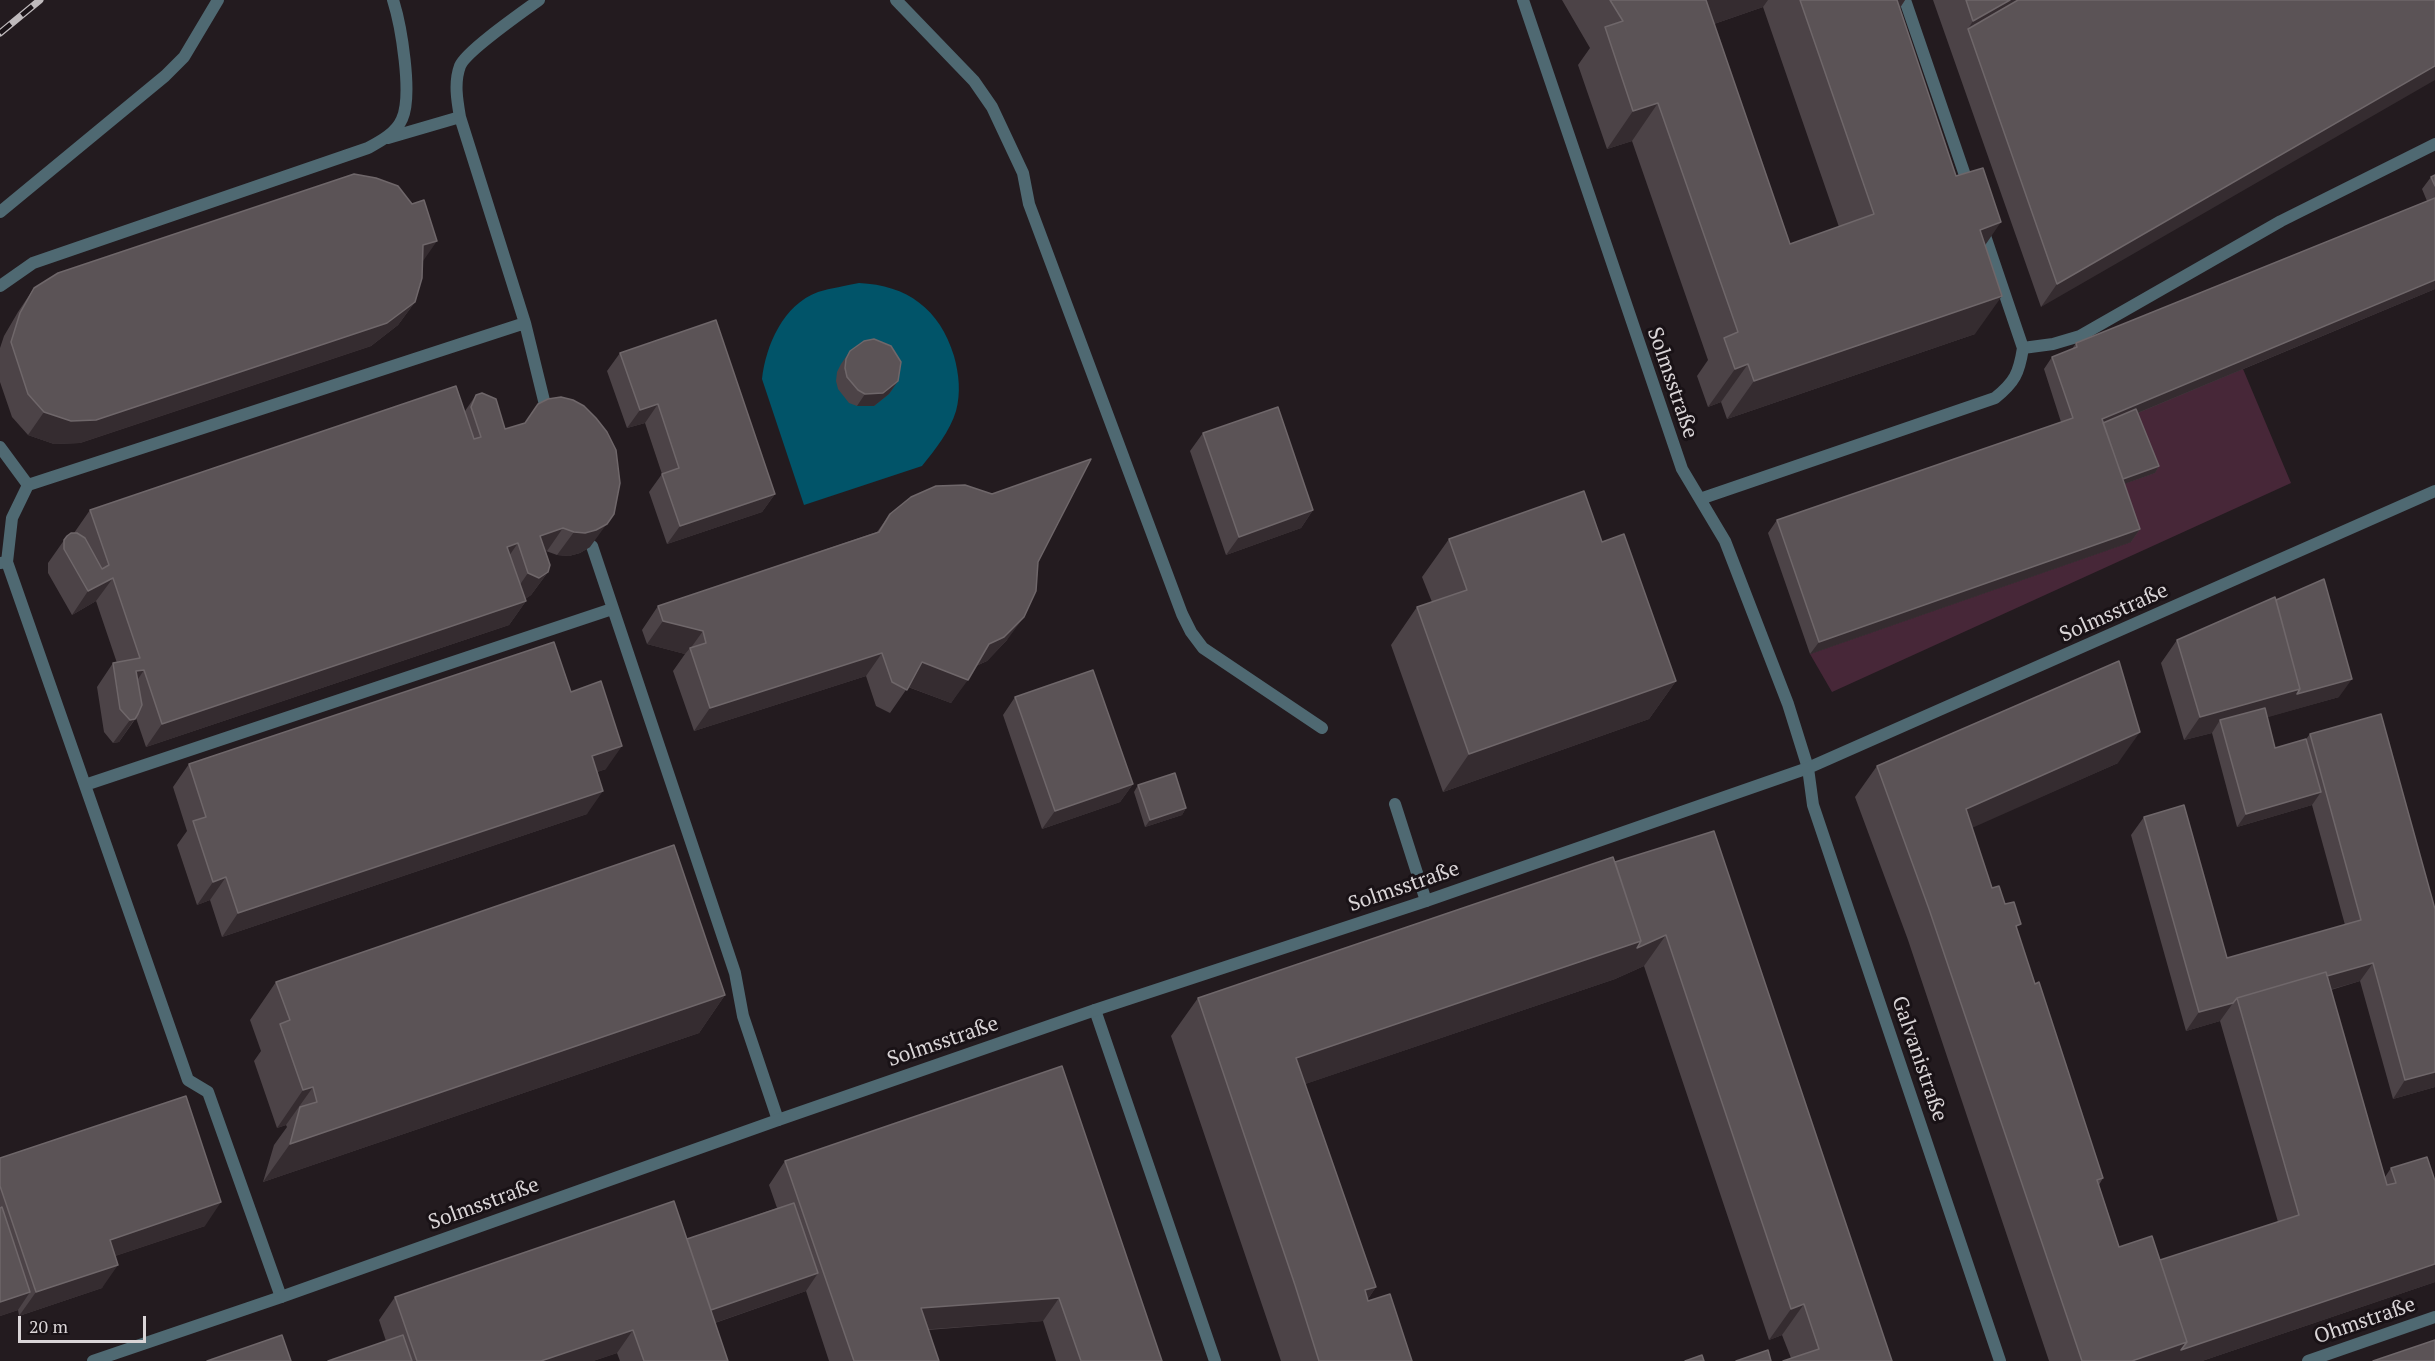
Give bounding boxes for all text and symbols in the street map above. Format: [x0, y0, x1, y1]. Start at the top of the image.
street label: Solmsstraße [1641, 324, 1703, 442]
street label: Solmsstraße [2056, 578, 2172, 648]
street label: Solmsstraße [1345, 856, 1463, 918]
street label: Galvanistraße [1886, 993, 1952, 1125]
street label: Solmsstraße [884, 1011, 1002, 1073]
street label: Solmsstraße [425, 1172, 543, 1236]
street label: Ohmstraße [2311, 1292, 2419, 1350]
scale bar [21, 1304, 148, 1342]
text: 20 m [29, 1314, 68, 1338]

